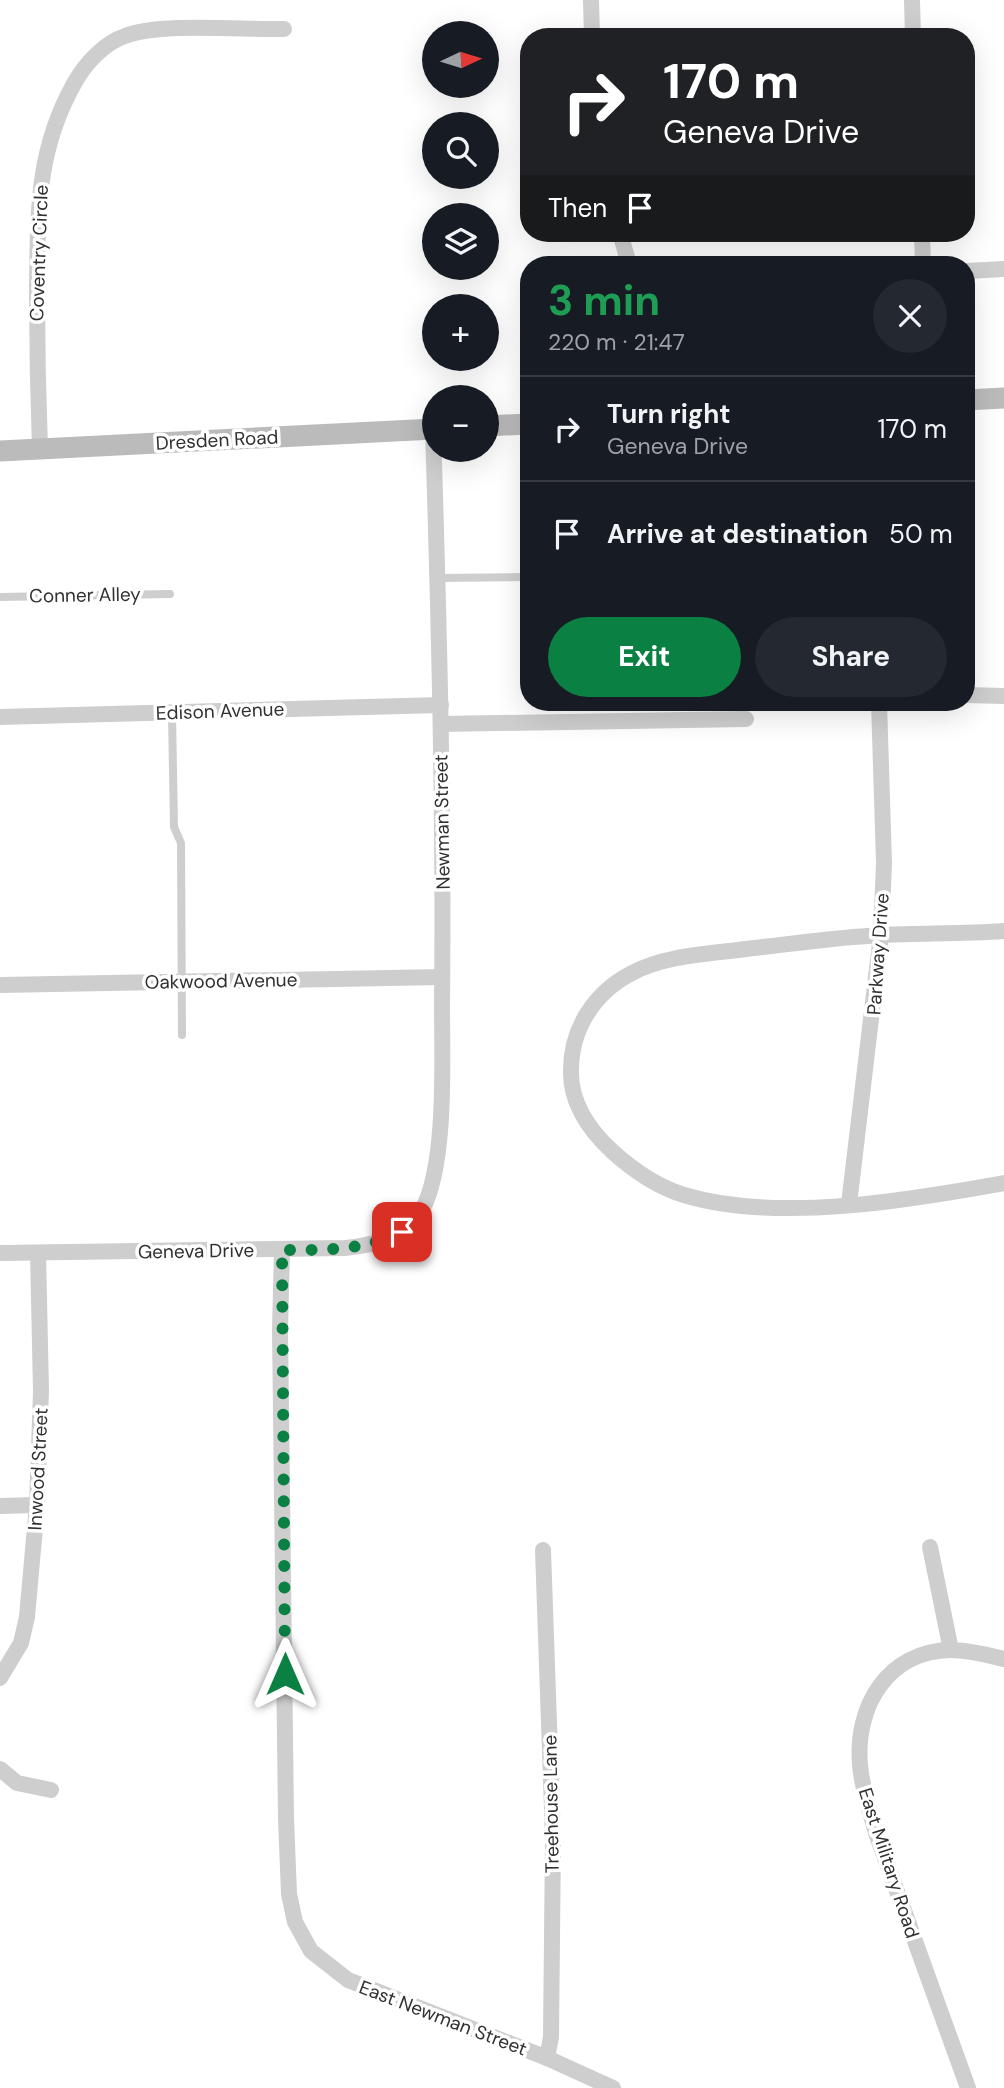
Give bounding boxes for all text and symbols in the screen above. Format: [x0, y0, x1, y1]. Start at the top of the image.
north arrow [422, 21, 499, 98]
map controls [422, 21, 499, 462]
text: 170 m [663, 49, 799, 113]
icon: right [548, 56, 639, 147]
text: Geneva Drive [663, 111, 859, 153]
button: search [422, 112, 499, 189]
street label: Coventry Circle [24, 184, 54, 322]
icon: arrive [621, 189, 659, 227]
text: Then [548, 191, 607, 225]
button: layers [422, 203, 499, 280]
text: 3 min [548, 273, 660, 328]
button: close [873, 279, 947, 353]
button: + [422, 294, 499, 371]
text: 220 m · 21:47 [548, 327, 685, 357]
button: − [422, 385, 499, 462]
text: Turn right [607, 397, 731, 431]
icon: right [548, 410, 586, 448]
text: 170 m [878, 412, 947, 446]
street label: Dresden Road [155, 424, 279, 456]
text: Geneva Drive [607, 431, 748, 461]
icon: arrive [548, 515, 586, 553]
text: Arrive at destination [607, 517, 868, 551]
text: 50 m [889, 517, 953, 551]
street label: Conner Alley [29, 582, 141, 608]
button: Exit [548, 617, 741, 697]
button: Share [755, 617, 947, 697]
street label: Edison Avenue [155, 696, 285, 726]
street label: Newman Street [428, 754, 456, 890]
street label: Parkway Drive [861, 892, 895, 1016]
street label: Oakwood Avenue [144, 967, 298, 995]
pin [372, 1202, 432, 1262]
icon: arrive [383, 1213, 421, 1251]
street label: Geneva Drive [138, 1237, 254, 1265]
street label: Inwood Street [22, 1407, 54, 1531]
position arrow [248, 1637, 322, 1711]
street label: Treehouse Lane [537, 1735, 565, 1873]
street label: East Military Road [853, 1785, 925, 1941]
street label: East Newman Street [356, 1974, 530, 2062]

